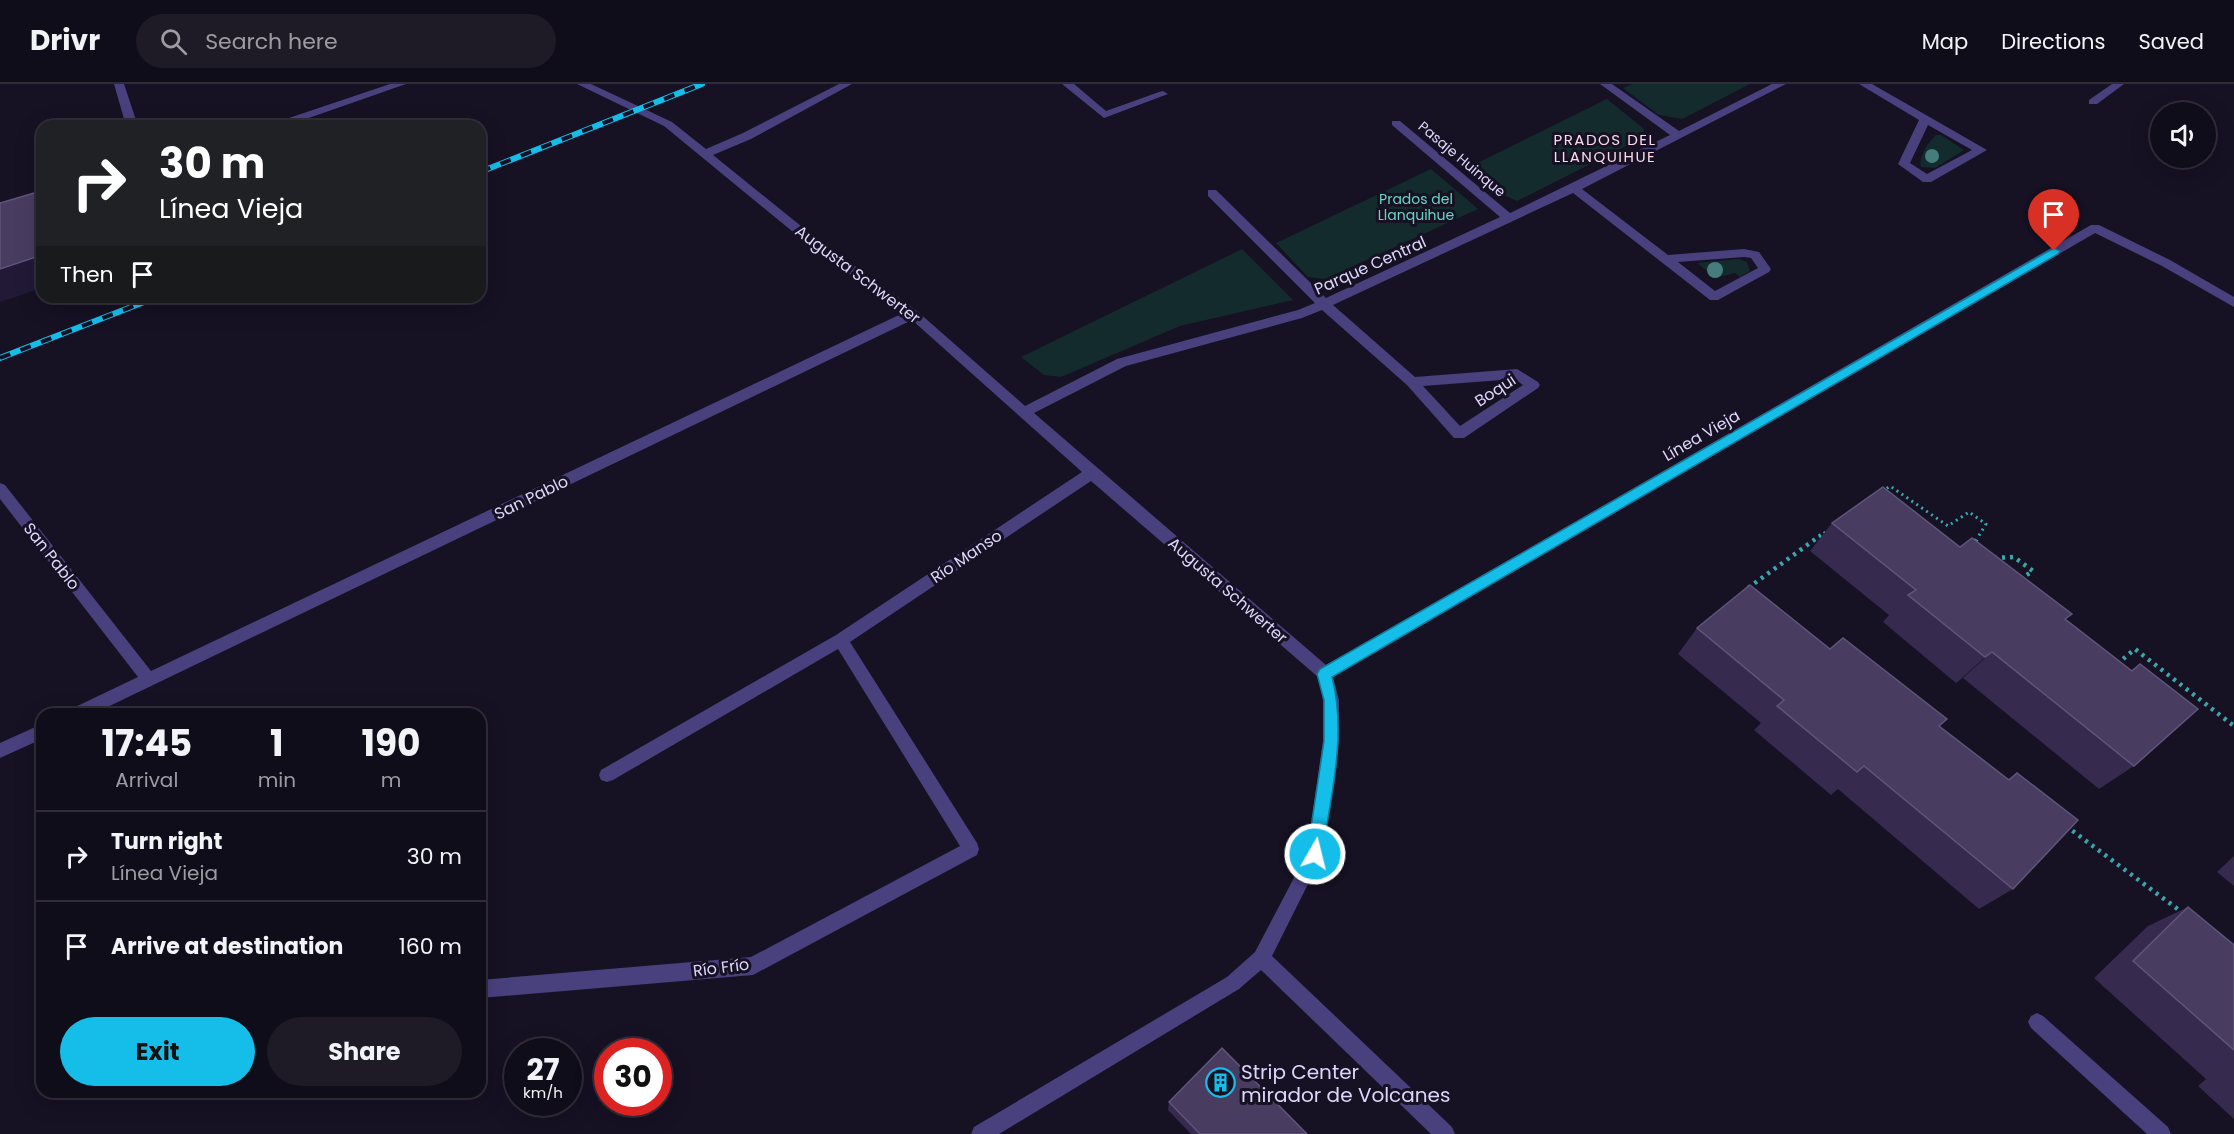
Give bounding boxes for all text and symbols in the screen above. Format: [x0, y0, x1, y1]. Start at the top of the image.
search box [136, 14, 556, 68]
text: Drivr [30, 21, 100, 60]
icon: search [157, 25, 190, 58]
text: Search here [205, 26, 338, 57]
text: Map [1922, 27, 1968, 56]
text: Directions [2001, 27, 2105, 56]
text: Saved [2138, 27, 2204, 56]
map controls [2150, 102, 2216, 168]
button: sound [2150, 102, 2216, 168]
street label: Pasaje Huinque [1414, 117, 1510, 202]
district label: PRADOS DEL LLANQUIHUE [1554, 129, 1656, 167]
text: 30 m [159, 134, 265, 193]
icon: right [60, 144, 138, 222]
park label: Prados del Llanquihue [1378, 189, 1455, 225]
pin [2028, 189, 2079, 251]
text: Línea Vieja [159, 190, 303, 227]
icon: arrive [2037, 198, 2070, 231]
street label: Augusta Schwerter [790, 220, 925, 329]
street label: Parque Central [1311, 230, 1430, 300]
icon: arrive [126, 258, 159, 291]
text: Then [60, 259, 114, 290]
street label: Boqui [1470, 369, 1520, 412]
street label: Línea Vieja [1658, 404, 1744, 467]
street label: San Pablo [490, 470, 572, 525]
street label: San Pablo [18, 518, 85, 595]
street label: Río Manso [926, 524, 1007, 589]
street label: Augusta Schwerter [1163, 532, 1292, 649]
text: 17:45 [101, 718, 192, 769]
text: 1 [270, 718, 284, 769]
text: 190 [361, 718, 421, 769]
text: Arrival [115, 766, 178, 794]
text: min [258, 766, 296, 794]
text: m [381, 766, 401, 794]
position arrow [1283, 822, 1347, 886]
text: Turn right [111, 826, 222, 857]
icon: right [60, 840, 93, 873]
text: 30 m [407, 841, 462, 872]
text: Línea Vieja [111, 859, 218, 887]
icon: arrive [60, 930, 93, 963]
text: Arrive at destination [111, 931, 343, 962]
text: 160 m [399, 931, 462, 962]
street label: Río Frío [692, 953, 750, 982]
button: Exit [60, 1017, 255, 1086]
button: Share [267, 1017, 462, 1086]
speed limit sign: 30 [594, 1038, 672, 1116]
text: 27 [526, 1048, 560, 1091]
place label: Strip Center mirador de Volcanes [1241, 1058, 1450, 1109]
building icon: Strip Center mirador de Volcanes [1204, 1067, 1236, 1099]
text: km/h [523, 1082, 563, 1103]

